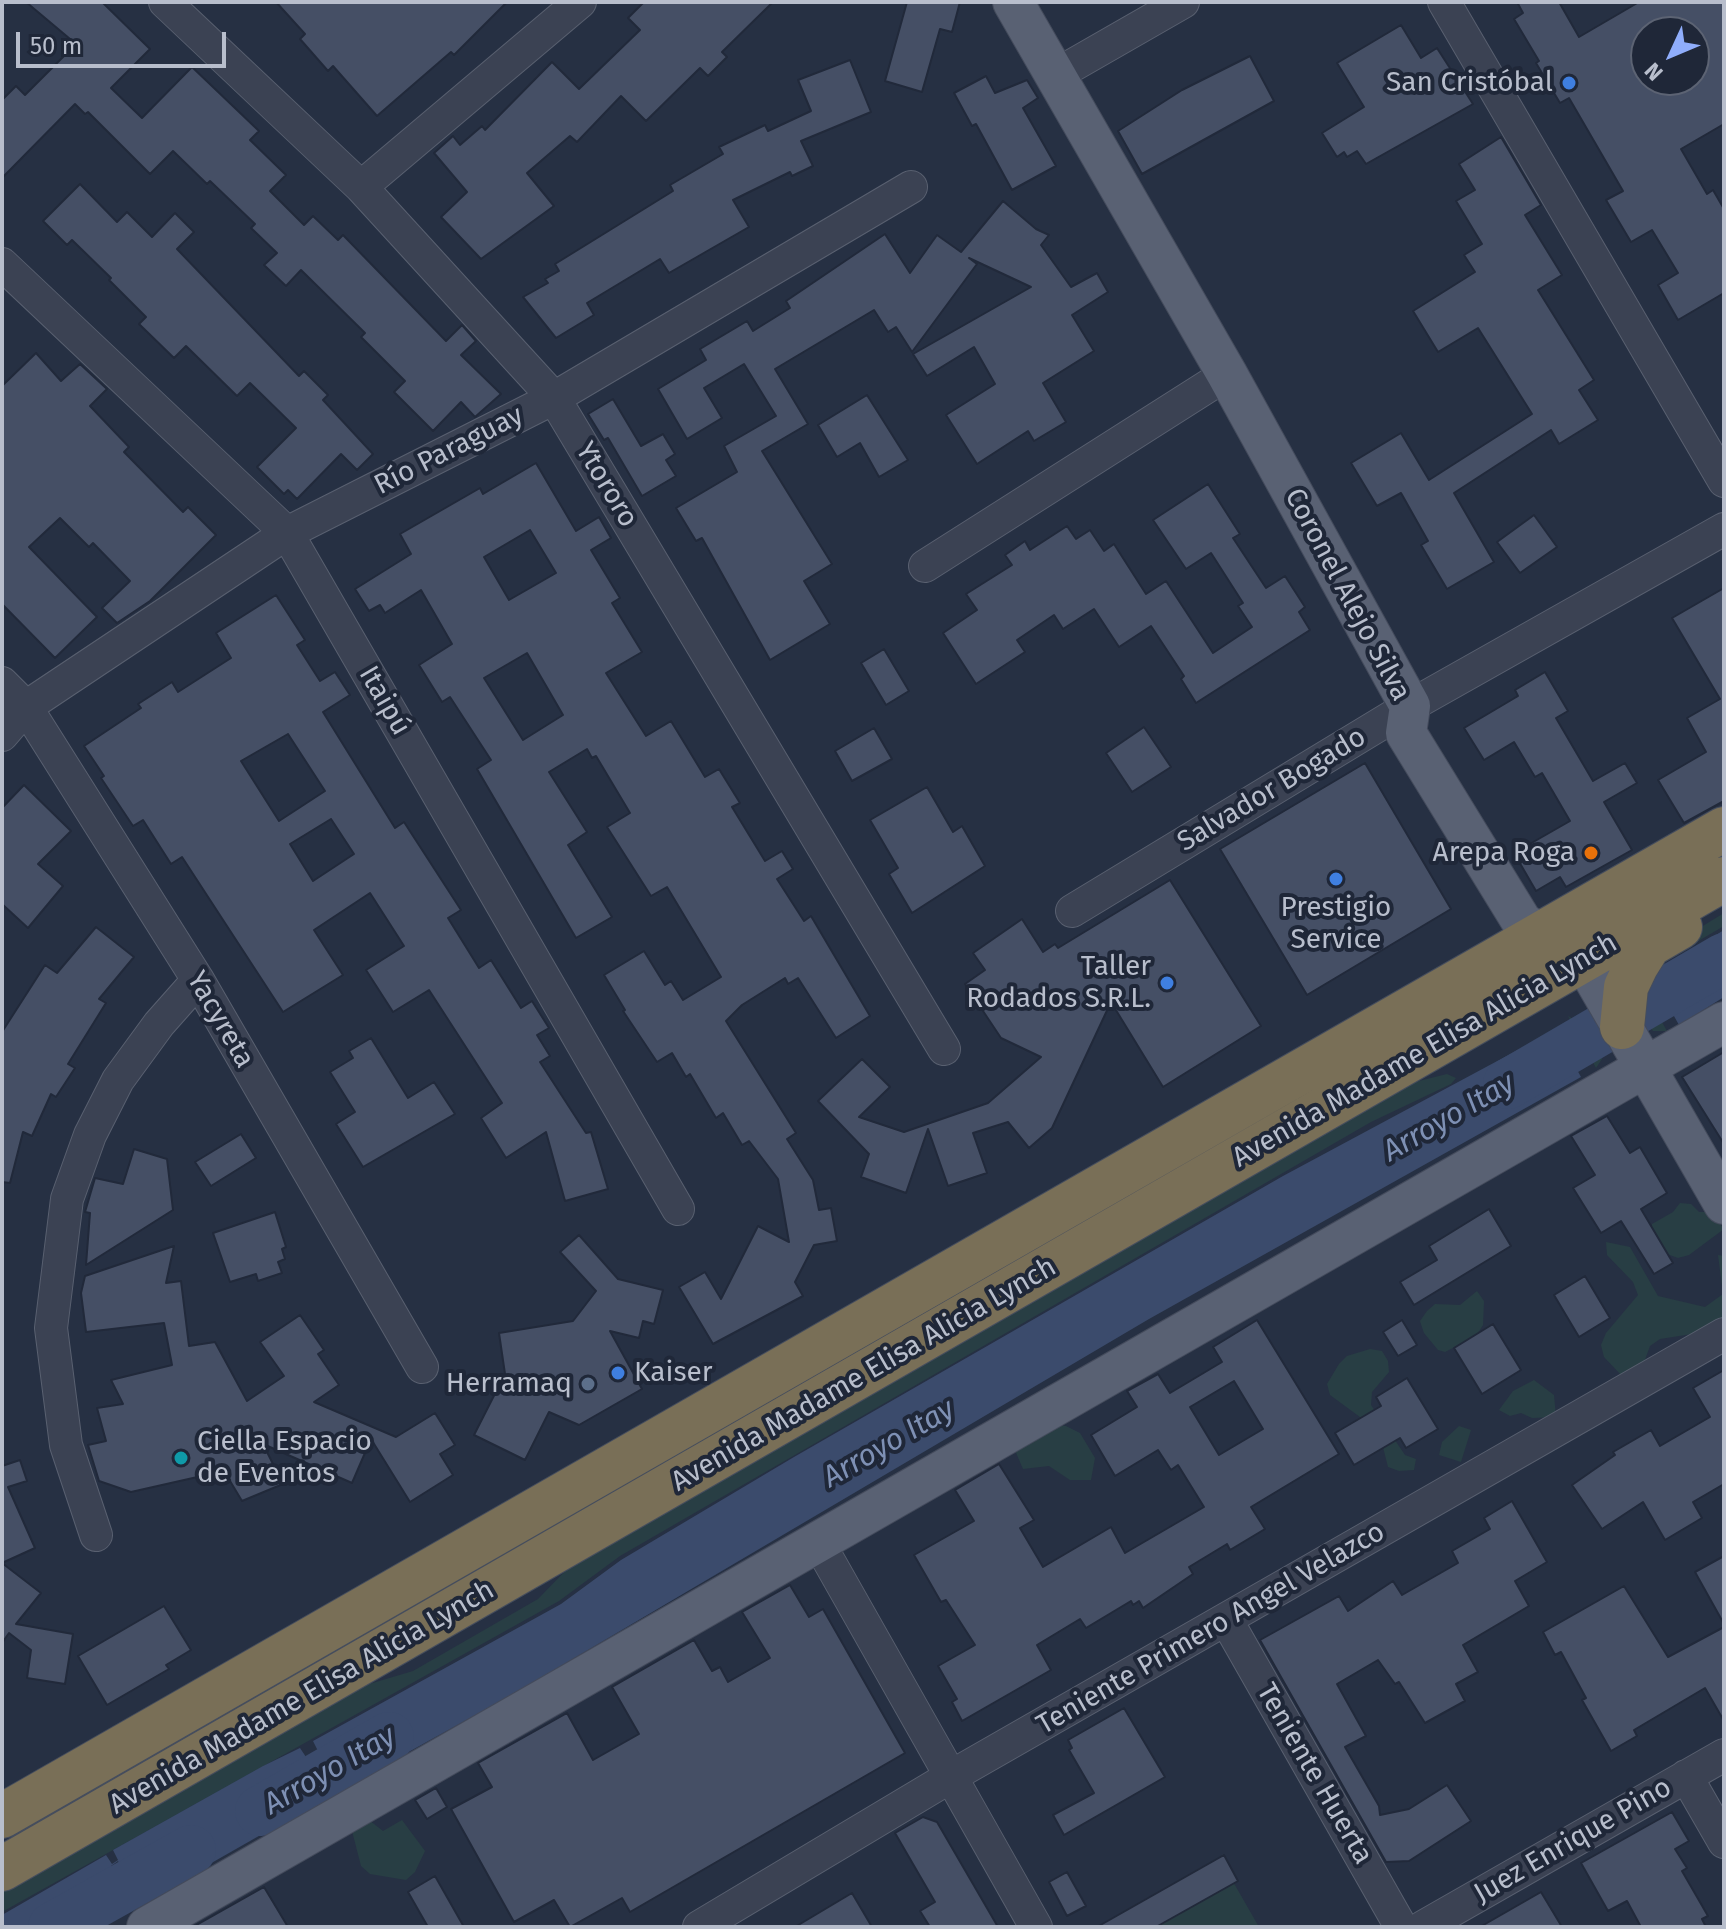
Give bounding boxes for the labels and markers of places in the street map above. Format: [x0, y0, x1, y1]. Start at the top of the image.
place label: San Cristóbal [1386, 66, 1553, 100]
marker: San Cristóbal [1560, 74, 1578, 92]
place label: Arepa Roga [1433, 836, 1575, 870]
marker: Arepa Roga [1582, 844, 1600, 862]
marker: Prestigio Service [1327, 870, 1345, 888]
place label: Prestigio Service [1281, 891, 1391, 957]
place label: Taller Rodados S.R.L. [966, 950, 1151, 1016]
marker: Taller Rodados S.R.L. [1158, 974, 1176, 992]
place label: Kaiser [634, 1356, 713, 1390]
marker: Kaiser [609, 1364, 627, 1382]
place label: Herramaq [446, 1367, 572, 1401]
marker: Herramaq [579, 1375, 597, 1393]
place label: Ciella Espacio de Eventos [197, 1425, 372, 1491]
marker: Ciella Espacio de Eventos [172, 1449, 190, 1467]

